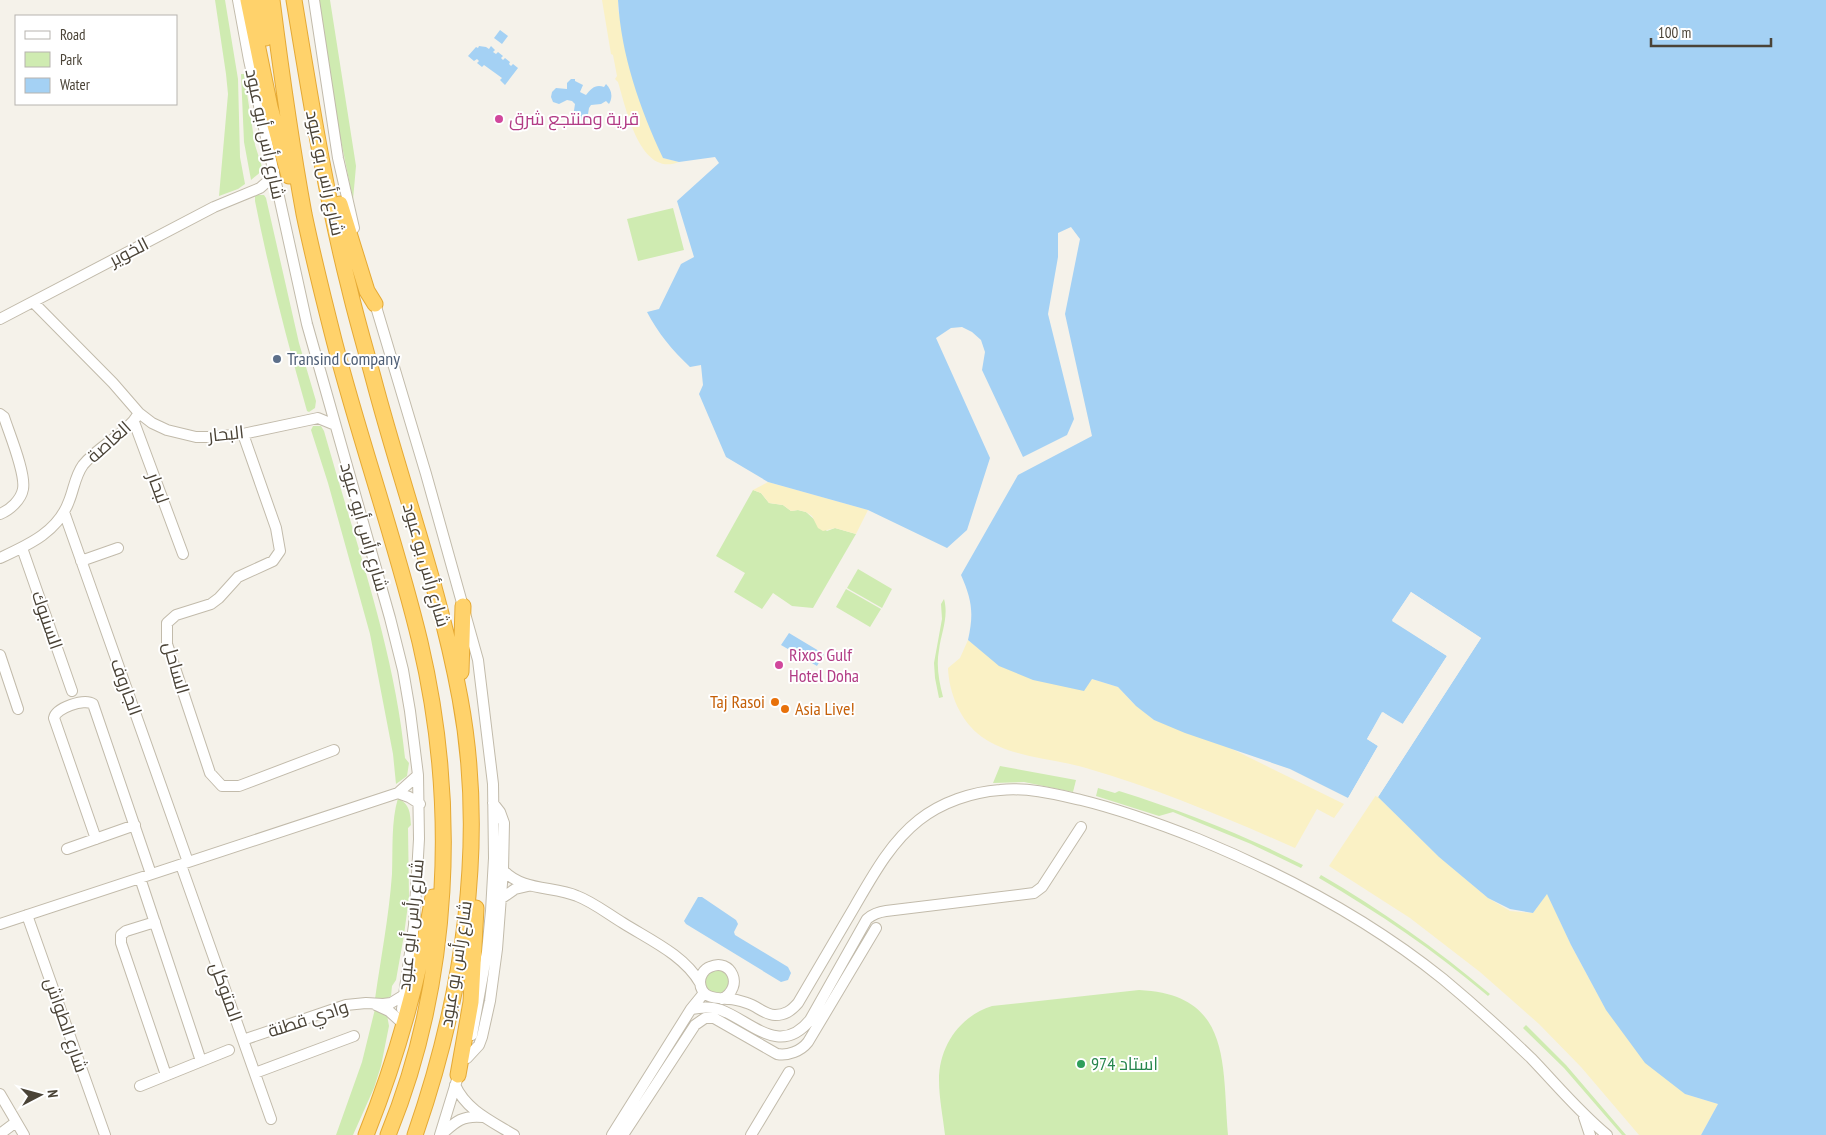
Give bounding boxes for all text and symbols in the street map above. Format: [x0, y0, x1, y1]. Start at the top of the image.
legend [15, 15, 178, 105]
scale bar [1651, 15, 1771, 47]
text: 100 m [1658, 23, 1691, 42]
text: Road [60, 25, 86, 44]
text: Park [60, 50, 82, 69]
street label: شارع رأس أبو عبود [239, 67, 291, 201]
text: Water [60, 75, 91, 94]
place label: قرية ومنتجع شرق [509, 107, 639, 131]
street label: شارع رأس بو عبود [300, 108, 350, 238]
marker: قرية ومنتجع شرق [493, 113, 505, 125]
street label: الخوير [104, 232, 152, 272]
place label: Transind Company [287, 347, 400, 370]
marker: Transind Company [271, 353, 283, 365]
street label: الغاصة [82, 416, 136, 467]
street label: البحار [206, 420, 245, 447]
street label: شارع رأس أبو عبود [334, 460, 394, 594]
street label: لبحار [142, 468, 175, 506]
street label: شارع رأس بو عبود [397, 500, 455, 630]
street label: السنبوك [27, 588, 68, 652]
street label: الساحل [158, 639, 195, 697]
place label: Rixos Gulf Hotel Doha [789, 643, 859, 687]
street label: الجاروف [106, 655, 147, 719]
marker: Rixos Gulf Hotel Doha [773, 659, 785, 671]
place label: Taj Rasoi [710, 690, 765, 713]
marker: Taj Rasoi [769, 696, 781, 708]
place label: Asia Live! [795, 697, 855, 720]
marker: Asia Live! [779, 703, 791, 715]
street label: شارع رأس أبو عبود [392, 858, 430, 992]
street label: شارع رأس بو عبود [434, 899, 478, 1029]
street label: المتوكل [205, 959, 248, 1025]
street label: شارع الطواش [39, 974, 93, 1076]
street label: وادي قطنة [265, 995, 352, 1045]
place label: استاد 974 [1091, 1052, 1158, 1075]
marker: استاد 974 [1075, 1058, 1087, 1070]
north arrow [15, 1070, 65, 1120]
text: N [44, 1089, 62, 1098]

